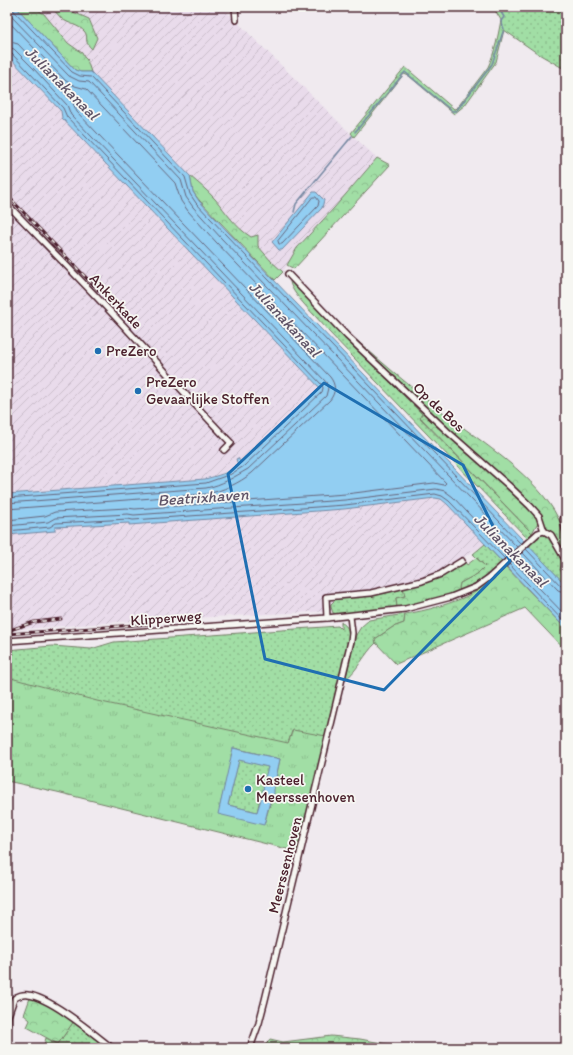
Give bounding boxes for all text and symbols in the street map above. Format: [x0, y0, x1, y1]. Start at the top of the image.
water label: Julianakanaal [21, 42, 104, 125]
street label: Ankerkade [86, 270, 146, 332]
water label: Julianakanaal [245, 277, 326, 362]
place label: PreZero [106, 342, 157, 360]
marker: PreZero [93, 346, 103, 356]
place label: PreZero Gevaarlijke Stoffen [146, 373, 270, 408]
street label: Op de Bos [409, 378, 469, 436]
marker: PreZero Gevaarlijke Stoffen [133, 386, 143, 396]
water label: Beatrixhaven [157, 484, 250, 510]
water label: Julianakanaal [470, 509, 553, 592]
street label: Klipperweg [130, 607, 202, 629]
place label: Kasteel Meerssenhoven [256, 771, 356, 806]
marker: Kasteel Meerssenhoven [243, 784, 253, 794]
street label: Meerssenhoven [264, 814, 306, 915]

